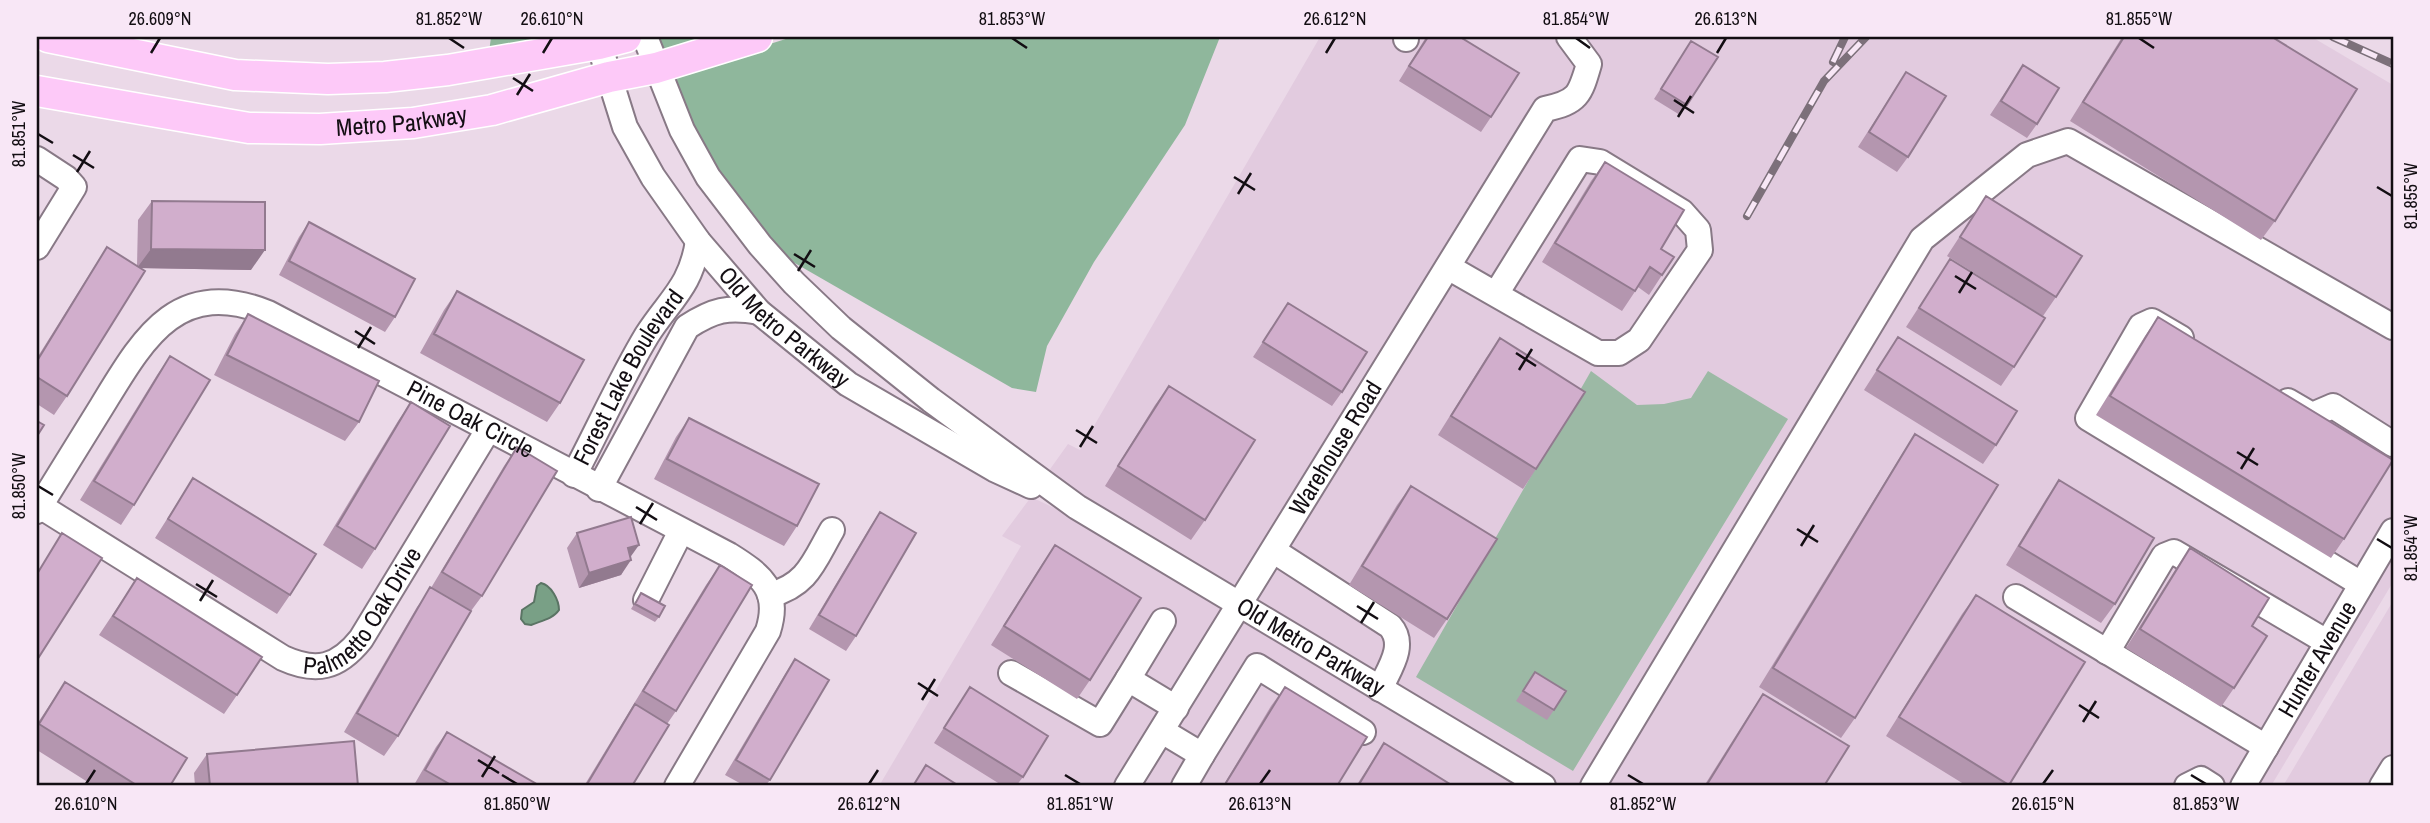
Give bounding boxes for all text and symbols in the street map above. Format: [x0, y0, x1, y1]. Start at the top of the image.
text: 26.609°N [129, 6, 192, 31]
text: 81.852°W [416, 6, 482, 31]
text: 26.610°N [521, 6, 584, 31]
text: 81.853°W [979, 6, 1045, 31]
text: 26.612°N [1304, 6, 1367, 31]
text: 81.854°W [1543, 6, 1609, 31]
text: 26.613°N [1695, 6, 1758, 31]
text: 81.855°W [2106, 6, 2172, 31]
street label: Metro Parkway [335, 97, 469, 143]
text: 81.851°W [6, 101, 31, 167]
text: 81.855°W [2398, 163, 2423, 229]
street label: Old Metro Parkway [712, 259, 857, 395]
street label: Forest Lake Boulevard [565, 282, 690, 470]
street label: Pine Oak Circle [402, 372, 540, 465]
street label: Warehouse Road [1281, 374, 1388, 521]
text: 81.850°W [6, 453, 31, 519]
text: 81.854°W [2398, 515, 2423, 581]
street label: Palmetto Oak Drive [302, 541, 428, 682]
street label: Old Metro Parkway [1231, 589, 1391, 703]
street label: Hunter Avenue [2270, 595, 2363, 723]
text: 26.610°N [55, 791, 118, 816]
text: 81.850°W [484, 791, 550, 816]
text: 26.612°N [838, 791, 901, 816]
text: 81.851°W [1047, 791, 1113, 816]
text: 26.613°N [1229, 791, 1292, 816]
text: 81.852°W [1610, 791, 1676, 816]
text: 26.615°N [2012, 791, 2075, 816]
text: 81.853°W [2173, 791, 2239, 816]

